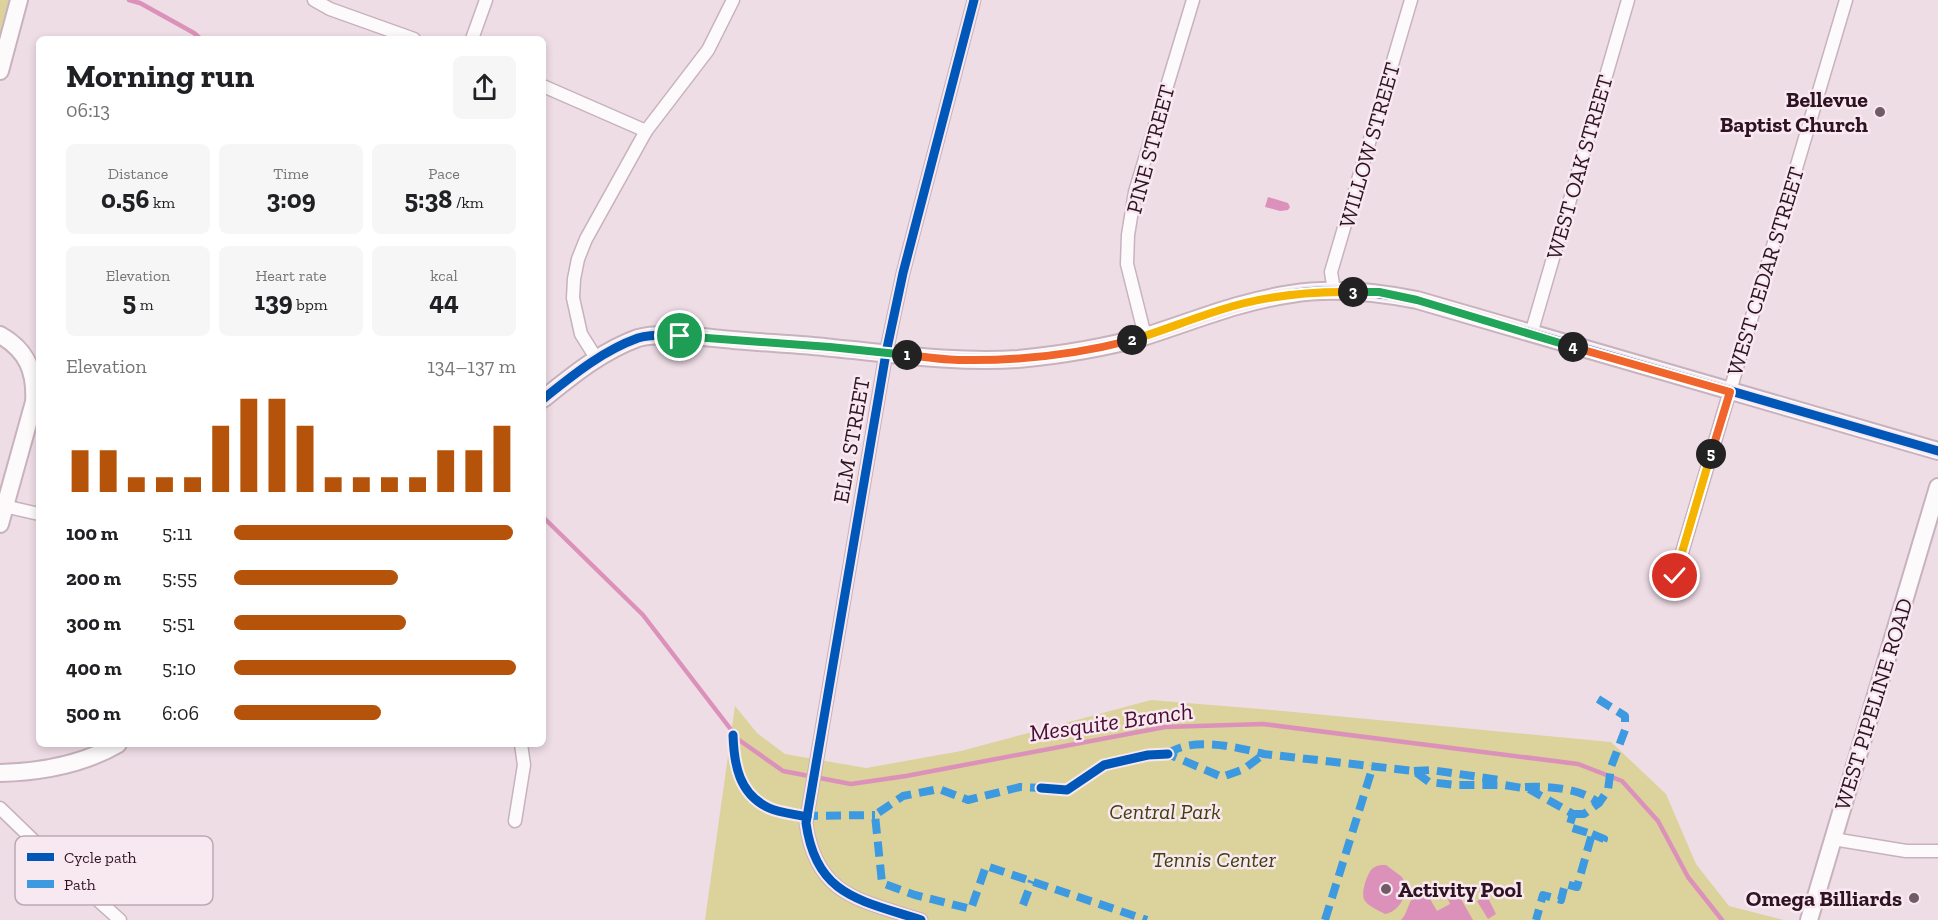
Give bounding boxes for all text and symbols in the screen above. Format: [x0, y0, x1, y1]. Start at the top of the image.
text: Morning run [66, 56, 254, 95]
button: share [453, 56, 516, 119]
street label: WILLOW STREET [1333, 59, 1406, 231]
street label: WEST OAK STREET [1540, 72, 1619, 262]
street label: PINE STREET [1120, 81, 1181, 216]
place label: Bellevue Baptist Church [1720, 86, 1868, 138]
text: 06:13 [66, 98, 110, 122]
marker: Bellevue Baptist Church [1873, 105, 1887, 119]
street label: WEST CEDAR STREET [1721, 163, 1810, 379]
text: Distance [108, 164, 168, 183]
text: Time [273, 164, 309, 183]
text: Pace [428, 164, 460, 183]
text: 0.56 [101, 183, 149, 215]
text: 3:09 [266, 183, 316, 215]
text: 5:38 [404, 183, 452, 215]
text: km [149, 193, 175, 212]
text: /km [452, 193, 484, 212]
text: Elevation [106, 266, 170, 285]
text: Heart rate [255, 266, 327, 285]
text: kcal [430, 266, 458, 285]
pin: 3 [1338, 277, 1368, 307]
text: 3 [1349, 282, 1357, 301]
text: 5 [122, 285, 136, 317]
text: 139 [254, 285, 293, 317]
text: 44 [429, 285, 459, 317]
text: m [136, 295, 154, 314]
text: bpm [293, 295, 328, 314]
pin [654, 310, 705, 361]
icon: arrive [663, 319, 696, 352]
pin: 2 [1117, 325, 1147, 355]
text: 2 [1128, 330, 1136, 349]
pin: 4 [1558, 332, 1588, 362]
text: 4 [1568, 337, 1578, 356]
pin: 1 [892, 340, 922, 370]
text: 1 [904, 345, 910, 364]
text: Elevation [66, 354, 147, 378]
text: 134–137 m [427, 354, 516, 378]
street label: ELM STREET [827, 374, 876, 505]
pin: 5 [1696, 439, 1726, 469]
text: 5 [1707, 444, 1715, 463]
text: 100 m [66, 521, 118, 545]
text: 5:11 [162, 521, 192, 545]
pin [1649, 550, 1700, 601]
icon: check [1658, 559, 1691, 592]
text: 200 m [66, 566, 121, 590]
text: 5:55 [162, 566, 197, 590]
street label: WEST PIPELINE ROAD [1828, 595, 1919, 813]
text: 300 m [66, 611, 121, 635]
text: 5:51 [162, 611, 195, 635]
text: 400 m [66, 656, 122, 680]
text: 5:10 [162, 656, 196, 680]
water label: Mesquite Branch [1027, 696, 1194, 747]
text: 500 m [66, 701, 121, 725]
text: 6:06 [162, 701, 199, 725]
park label: Central Park [1109, 798, 1221, 825]
legend [15, 836, 213, 905]
park label: Tennis Center [1152, 846, 1276, 873]
text: Cycle path [64, 848, 137, 867]
text: Path [64, 875, 96, 894]
place label: Activity Pool [1398, 876, 1522, 903]
marker: Activity Pool [1379, 882, 1393, 896]
place label: Omega Billiards [1746, 885, 1902, 912]
marker: Omega Billiards [1907, 891, 1921, 905]

